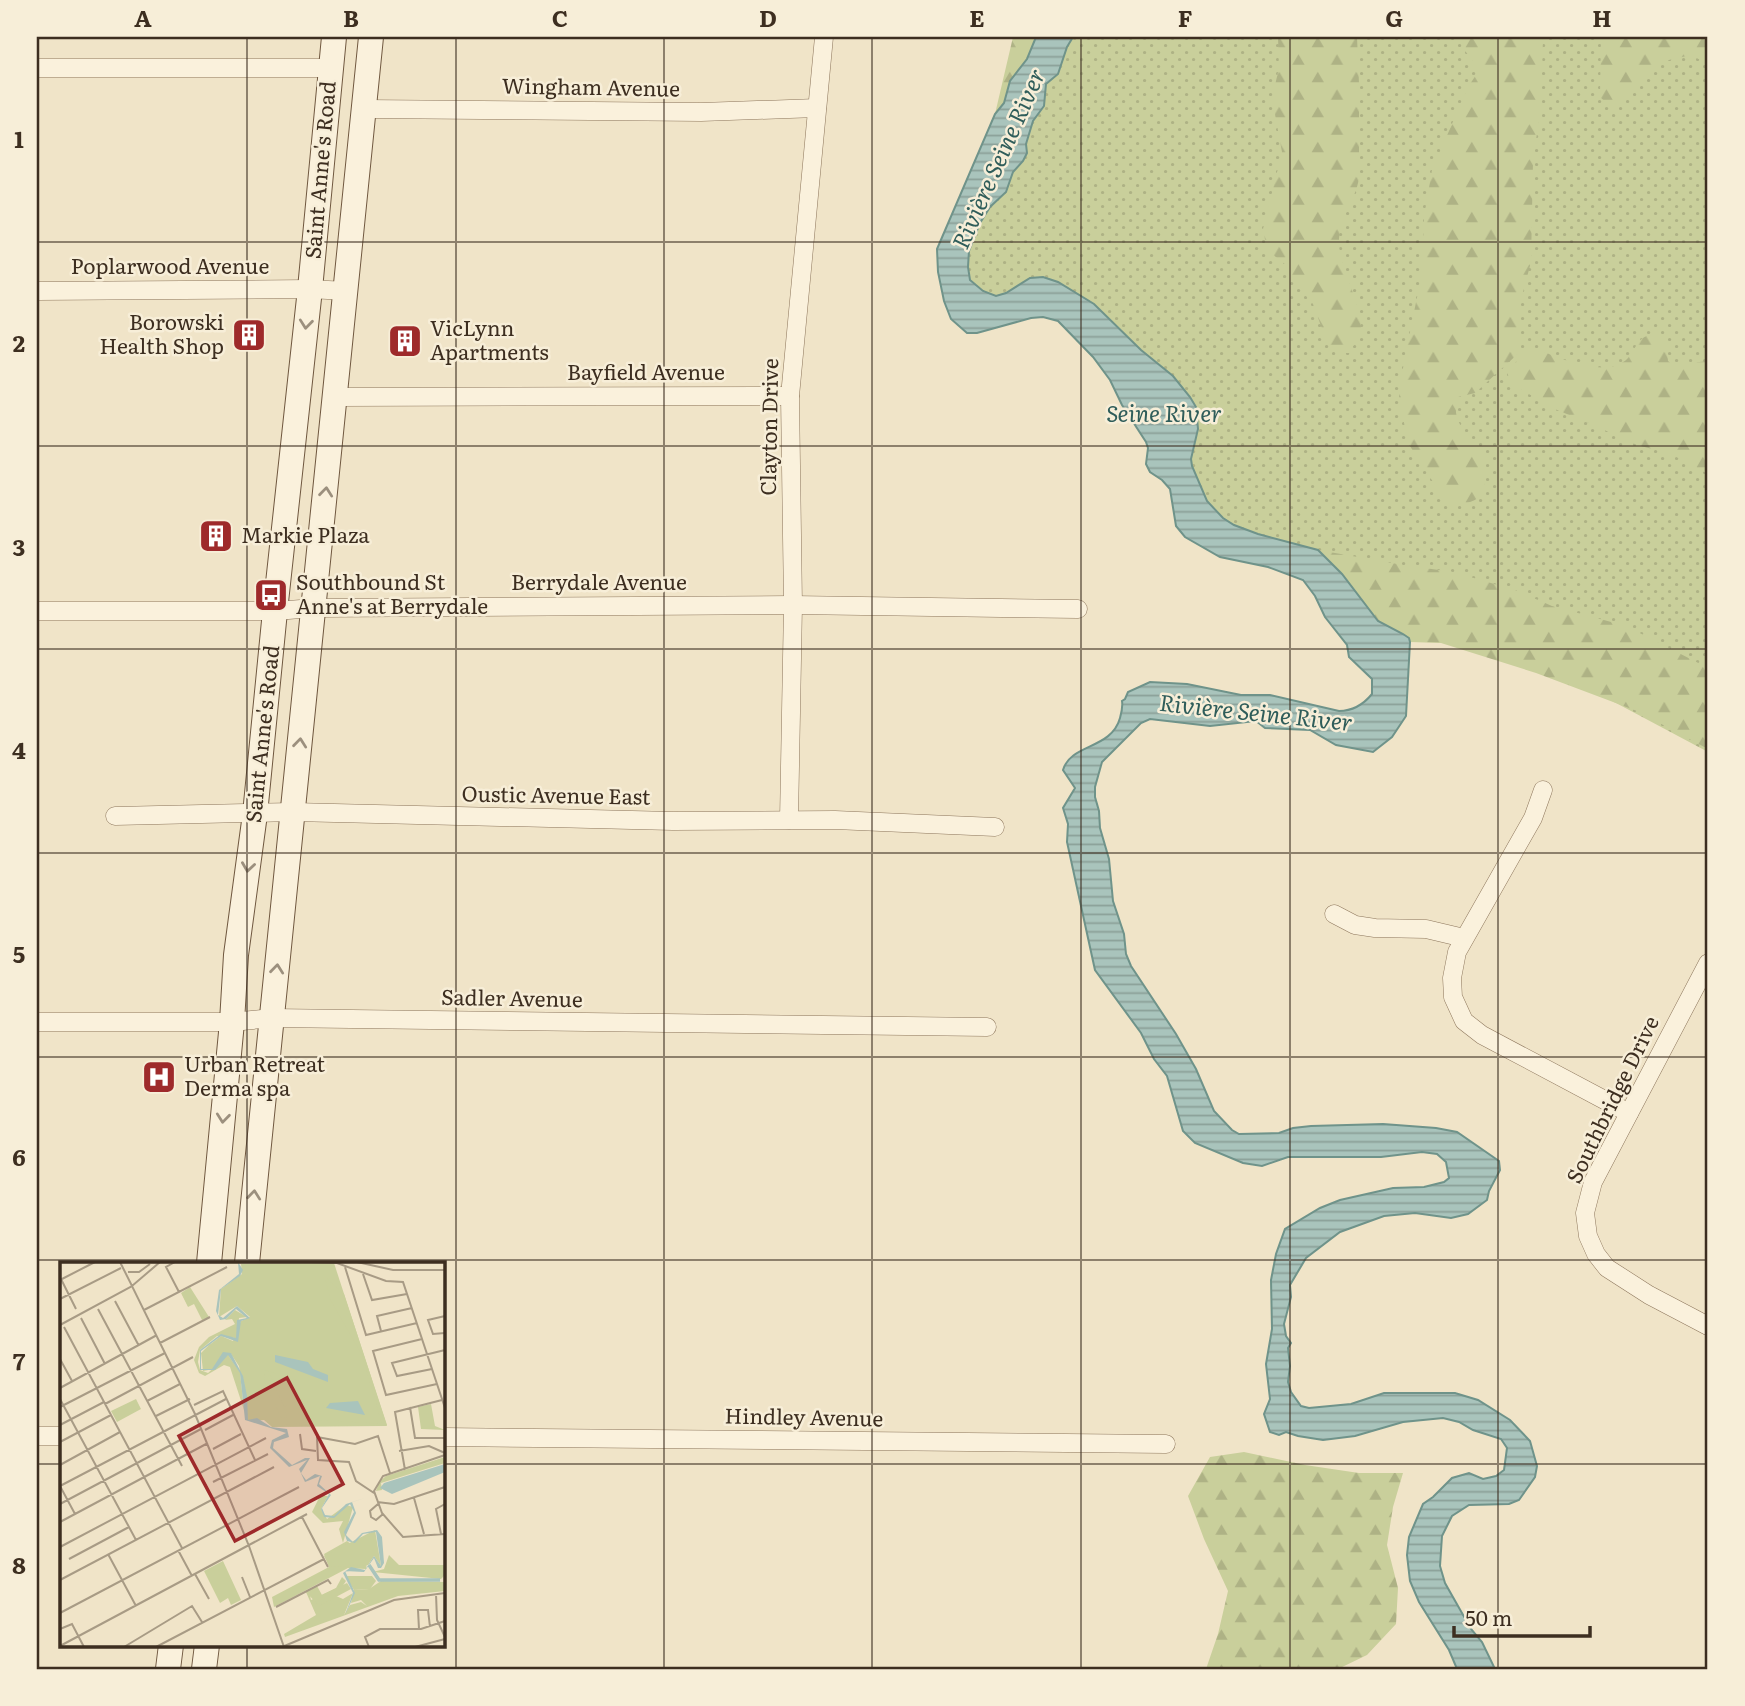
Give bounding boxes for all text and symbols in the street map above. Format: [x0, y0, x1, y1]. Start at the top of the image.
text: A [134, 0, 152, 34]
text: B [343, 0, 359, 34]
text: C [552, 0, 568, 34]
text: D [759, 0, 777, 34]
text: E [969, 0, 985, 34]
text: F [1178, 0, 1193, 34]
text: G [1385, 0, 1403, 34]
text: H [1592, 0, 1612, 34]
water label: Rivière Seine River [942, 63, 1052, 254]
street label: Wingham Avenue [502, 68, 681, 103]
street label: Saint Anne's Road [295, 79, 342, 260]
text: 1 [14, 121, 24, 155]
street label: Poplarwood Avenue [71, 249, 269, 280]
place label: Borowski Health Shop [100, 305, 224, 360]
place label: VicLynn Apartments [430, 311, 549, 366]
building icon: Borowski Health Shop [230, 316, 268, 354]
one-way arrow [299, 318, 314, 330]
building icon: VicLynn Apartments [386, 322, 424, 360]
text: 2 [13, 325, 25, 359]
street label: Bayfield Avenue [567, 355, 725, 386]
street label: Clayton Drive [751, 358, 784, 496]
water label: Seine River [1106, 395, 1222, 429]
one-way arrow [318, 486, 333, 498]
building icon: Markie Plaza [197, 517, 235, 555]
place label: Markie Plaza [241, 518, 370, 549]
text: 3 [13, 529, 25, 563]
place label: Southbound St Anne's at Berrydale [296, 565, 488, 620]
street label: Berrydale Avenue [511, 565, 687, 596]
bus stop icon: Southbound St Anne's at Berrydale [252, 576, 290, 614]
street label: Saint Anne's Road [236, 643, 285, 824]
water label: Rivière Seine River [1158, 684, 1355, 738]
text: 4 [12, 732, 26, 766]
one-way arrow [292, 737, 307, 748]
street label: Oustic Avenue East [461, 776, 651, 811]
one-way arrow [241, 861, 256, 873]
text: 5 [13, 936, 25, 970]
one-way arrow [270, 963, 285, 975]
street label: Sadler Avenue [441, 980, 583, 1013]
street label: Southbridge Drive [1557, 1010, 1665, 1188]
place label: Urban Retreat Derma spa [184, 1047, 326, 1102]
hospital icon: Urban Retreat Derma spa [140, 1058, 178, 1096]
one-way arrow [216, 1113, 231, 1124]
text: 6 [12, 1139, 26, 1173]
one-way arrow [246, 1190, 261, 1201]
inset map [60, 1262, 444, 1646]
text: 7 [13, 1343, 26, 1377]
street label: Hindley Avenue [724, 1399, 884, 1432]
text: 8 [12, 1547, 26, 1581]
scale bar [1454, 1594, 1591, 1638]
text: 50 m [1465, 1601, 1512, 1632]

